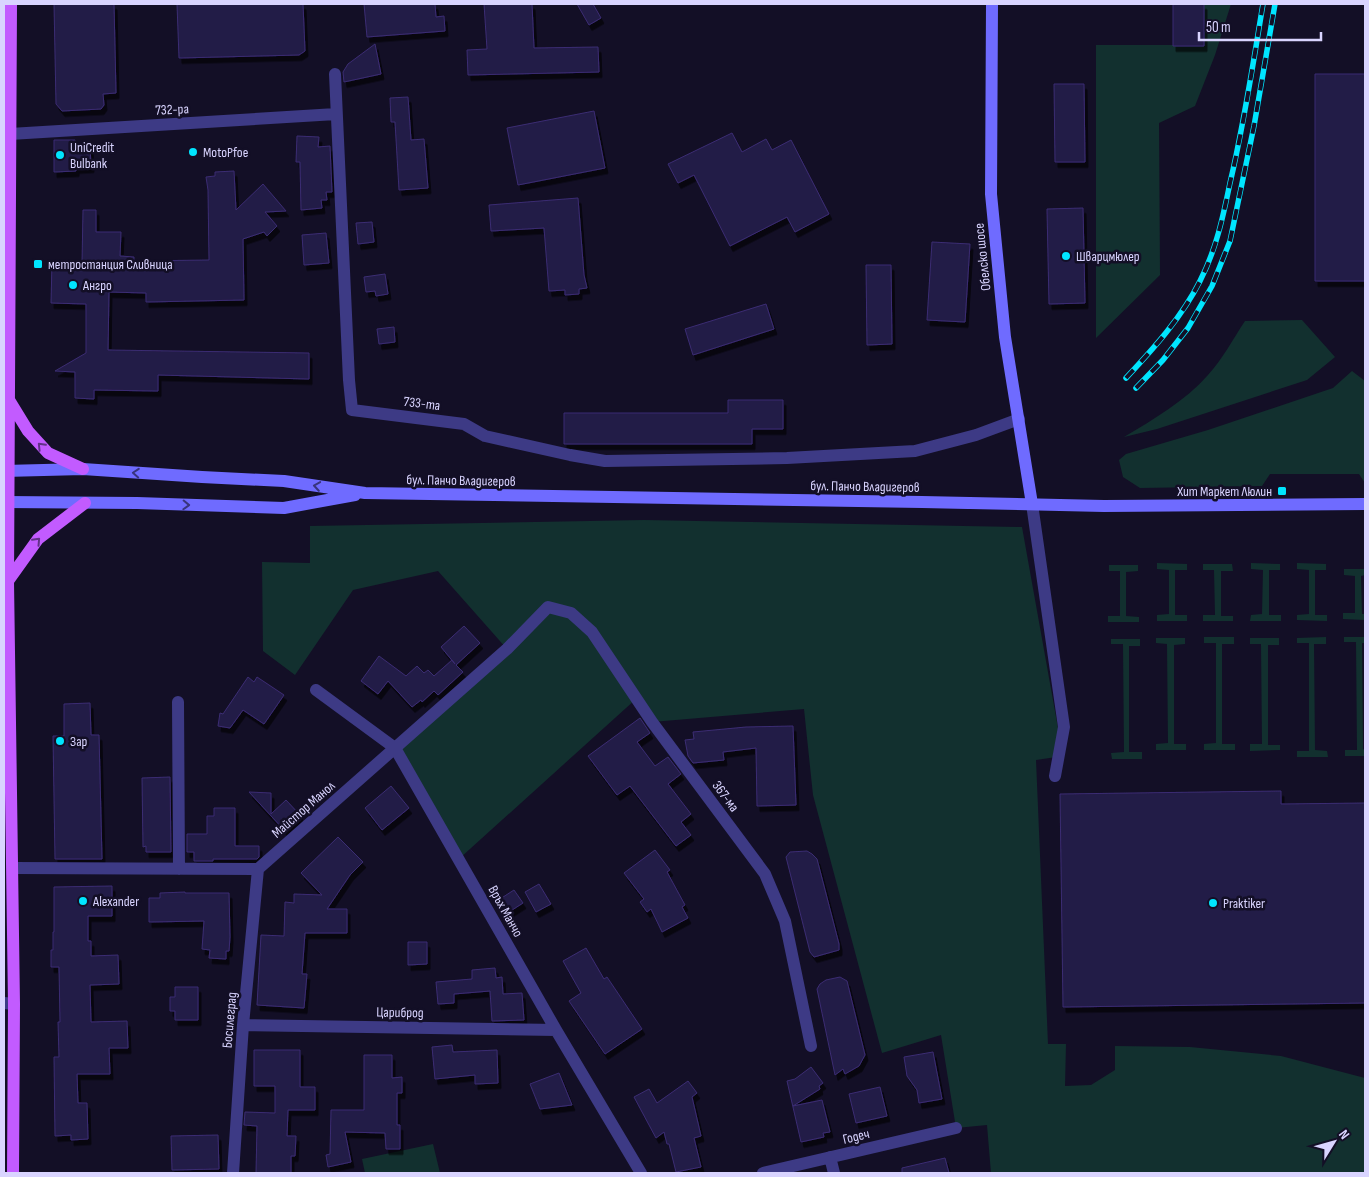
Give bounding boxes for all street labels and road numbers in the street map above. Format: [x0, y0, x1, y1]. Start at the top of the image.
street label: 732-ра [155, 100, 189, 119]
street label: Обелско шосе [970, 222, 995, 292]
street label: 733-та [403, 393, 441, 414]
street label: бул. Панчо Владигеров [406, 471, 516, 490]
street label: бул. Панчо Владигеров [810, 477, 920, 496]
street label: Майстор Манол [268, 777, 338, 841]
street label: 367-ма [709, 778, 743, 815]
street label: Връх Манчо [484, 882, 527, 940]
street label: Босилеград [219, 991, 240, 1049]
street label: Цариброд [376, 1004, 424, 1021]
street label: Годеч [841, 1125, 871, 1148]

